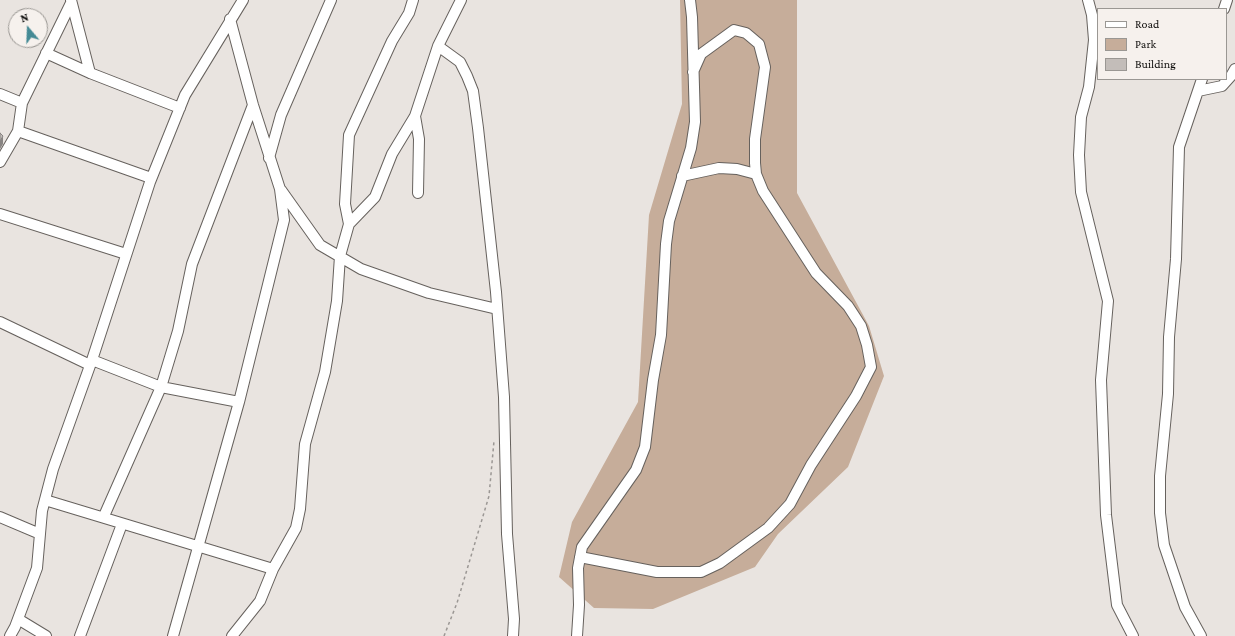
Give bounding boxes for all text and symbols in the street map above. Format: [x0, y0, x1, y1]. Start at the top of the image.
north arrow [8, 8, 48, 48]
legend [1097, 8, 1227, 80]
text: N [19, 11, 30, 24]
text: Road [1135, 17, 1159, 31]
text: Park [1135, 37, 1156, 51]
text: Building [1135, 57, 1176, 71]

